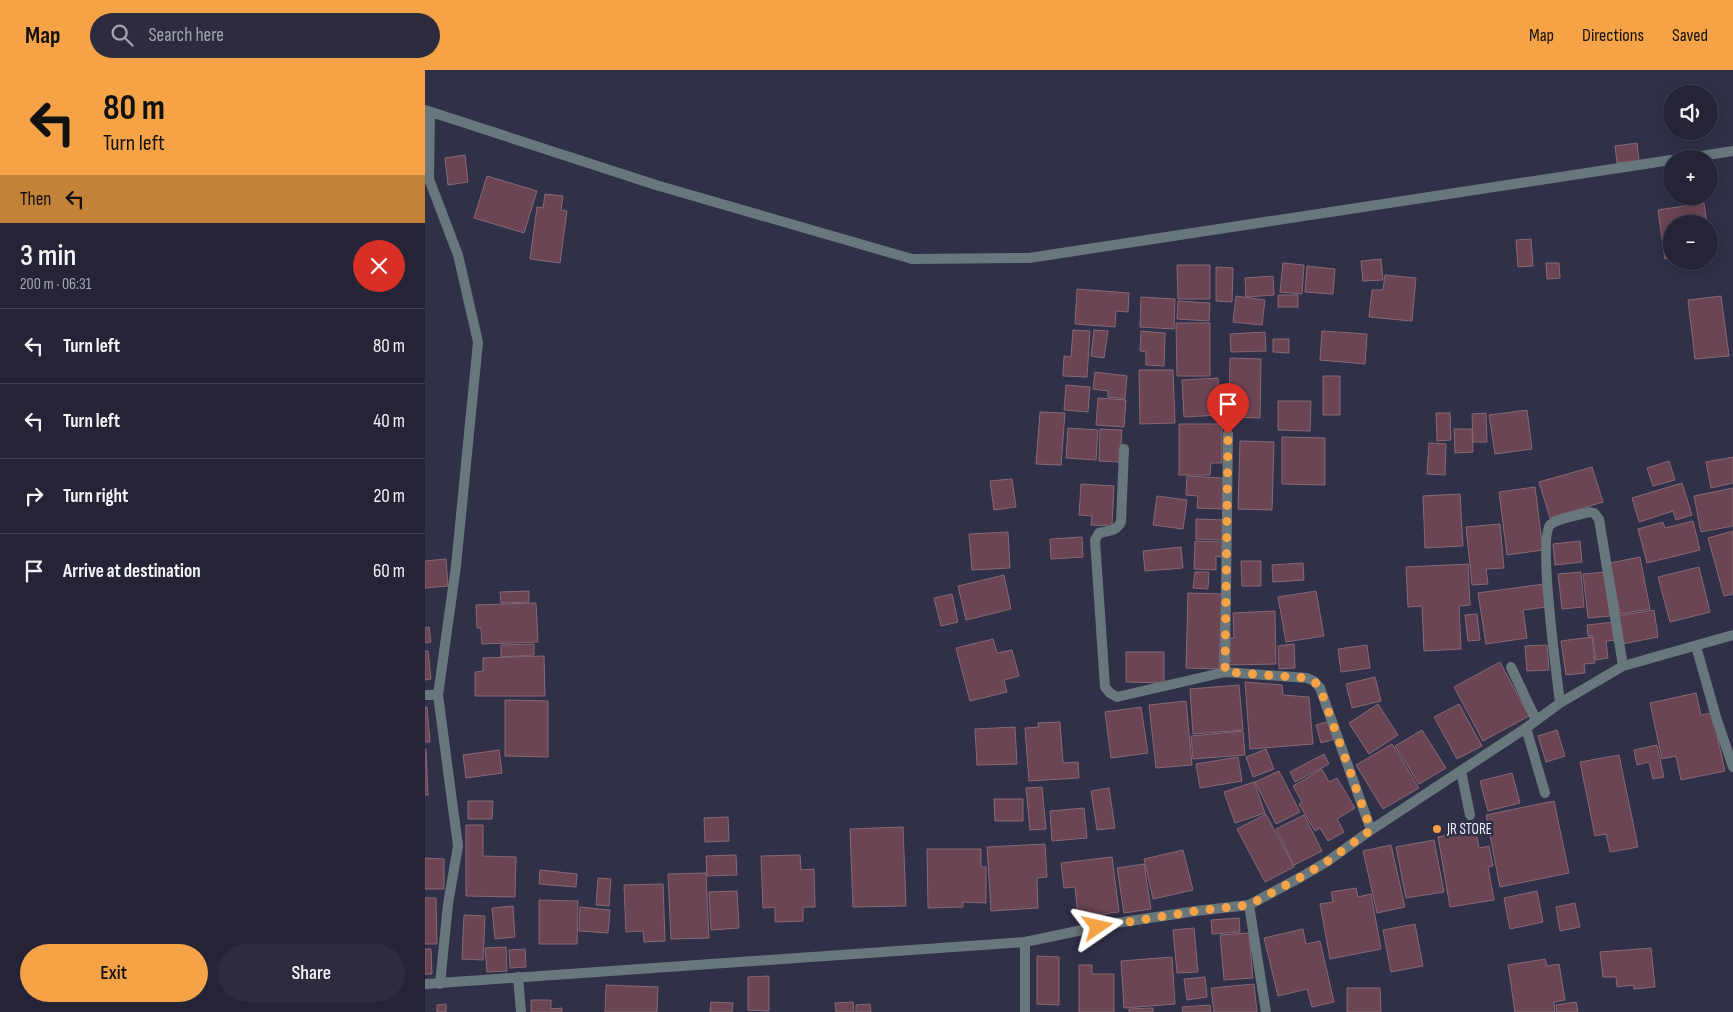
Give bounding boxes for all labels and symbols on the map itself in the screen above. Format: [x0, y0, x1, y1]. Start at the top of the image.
pin [1207, 383, 1249, 434]
place label: JR STORE [1446, 820, 1492, 839]
marker: JR STORE [1431, 823, 1443, 835]
position arrow [1071, 900, 1123, 952]

